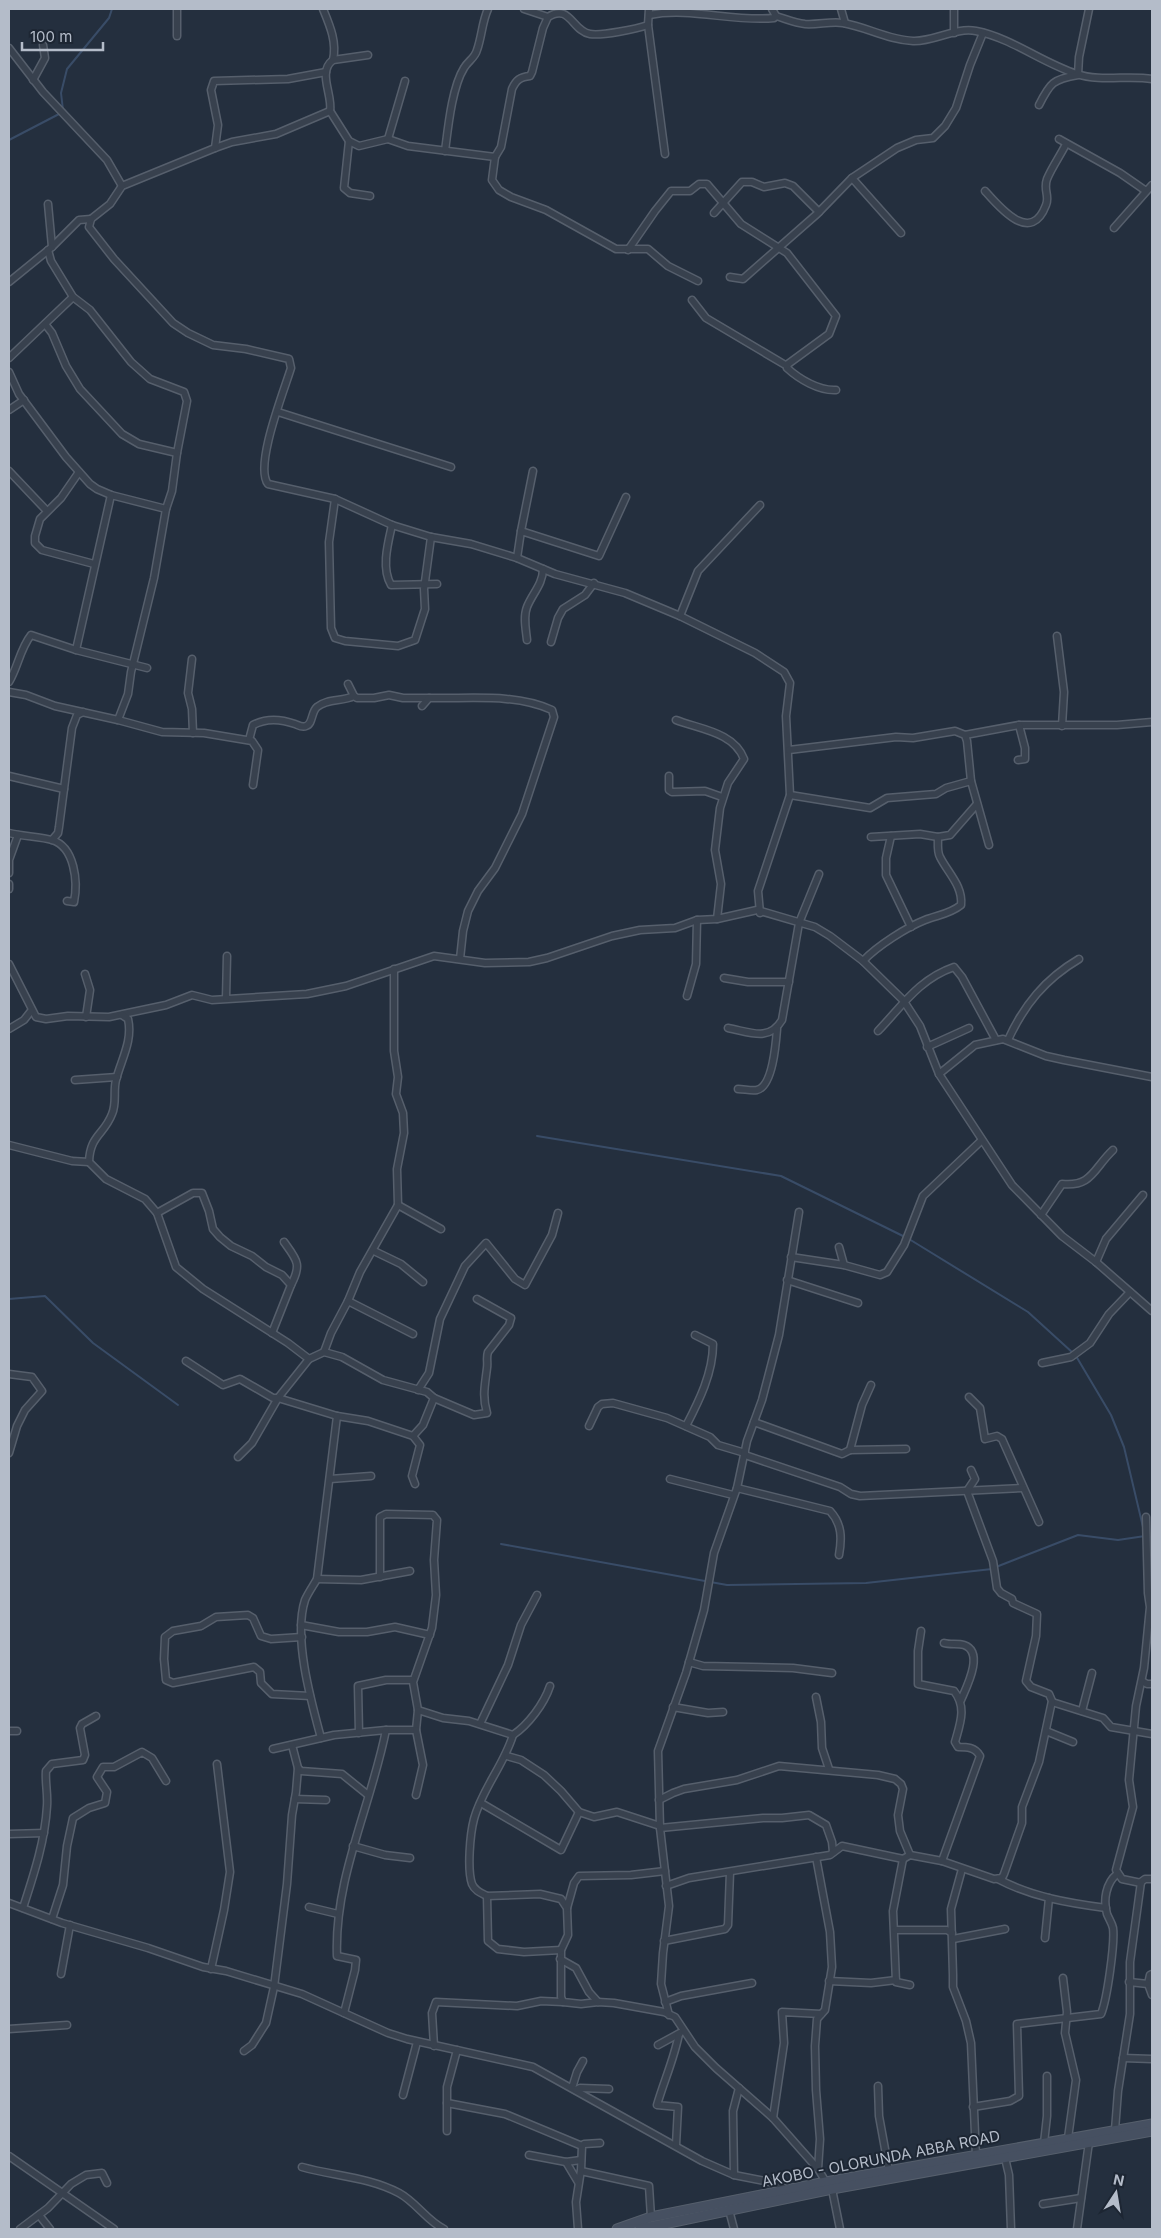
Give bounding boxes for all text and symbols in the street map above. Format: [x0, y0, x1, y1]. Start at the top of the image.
scale bar [22, 20, 104, 52]
text: 100 m [30, 27, 72, 46]
street label: AKOBO - OLORUNDA ABBA ROAD [760, 2126, 1002, 2191]
north arrow [1091, 2168, 1141, 2218]
text: N [1112, 2170, 1126, 2189]

